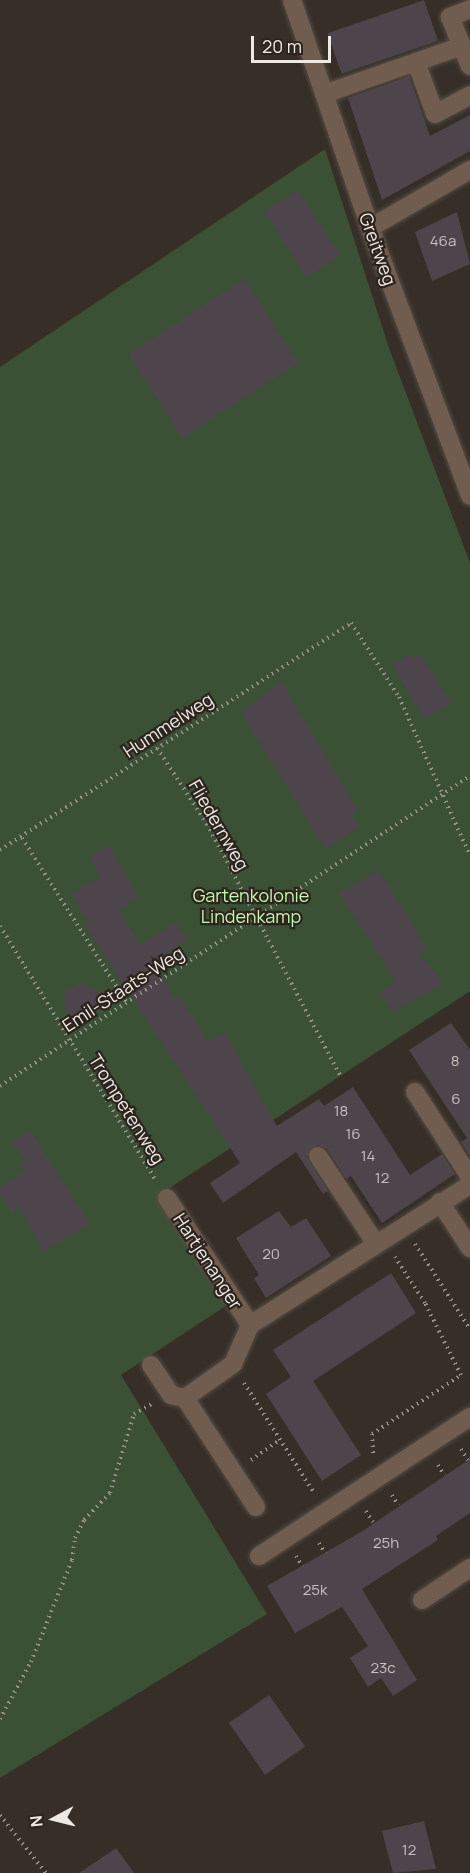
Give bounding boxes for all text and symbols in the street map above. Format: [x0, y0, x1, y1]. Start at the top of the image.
scale bar [254, 24, 334, 62]
text: 20 m [262, 34, 302, 58]
street label: Greitweg [355, 210, 401, 288]
house number: 46a [430, 232, 456, 250]
street label: Hummelweg [119, 688, 217, 762]
street label: Fliedernweg [184, 776, 254, 874]
park label: Gartenkolonie Lindenkamp [193, 885, 309, 928]
street label: Emil-Staats-Weg [58, 942, 188, 1036]
street label: Trompetenweg [85, 1050, 169, 1168]
house number: 8 [451, 1052, 459, 1070]
house number: 6 [451, 1090, 461, 1108]
house number: 18 [334, 1102, 348, 1120]
house number: 16 [345, 1125, 361, 1143]
house number: 14 [361, 1147, 375, 1165]
house number: 12 [375, 1169, 389, 1187]
street label: Hartjenanger [169, 1209, 247, 1313]
house number: 20 [262, 1245, 280, 1263]
house number: 25h [373, 1534, 399, 1552]
house number: 25k [303, 1581, 327, 1599]
house number: 23c [370, 1659, 396, 1677]
north arrow [24, 1789, 84, 1849]
text: N [25, 1814, 48, 1828]
house number: 12 [402, 1841, 416, 1859]

